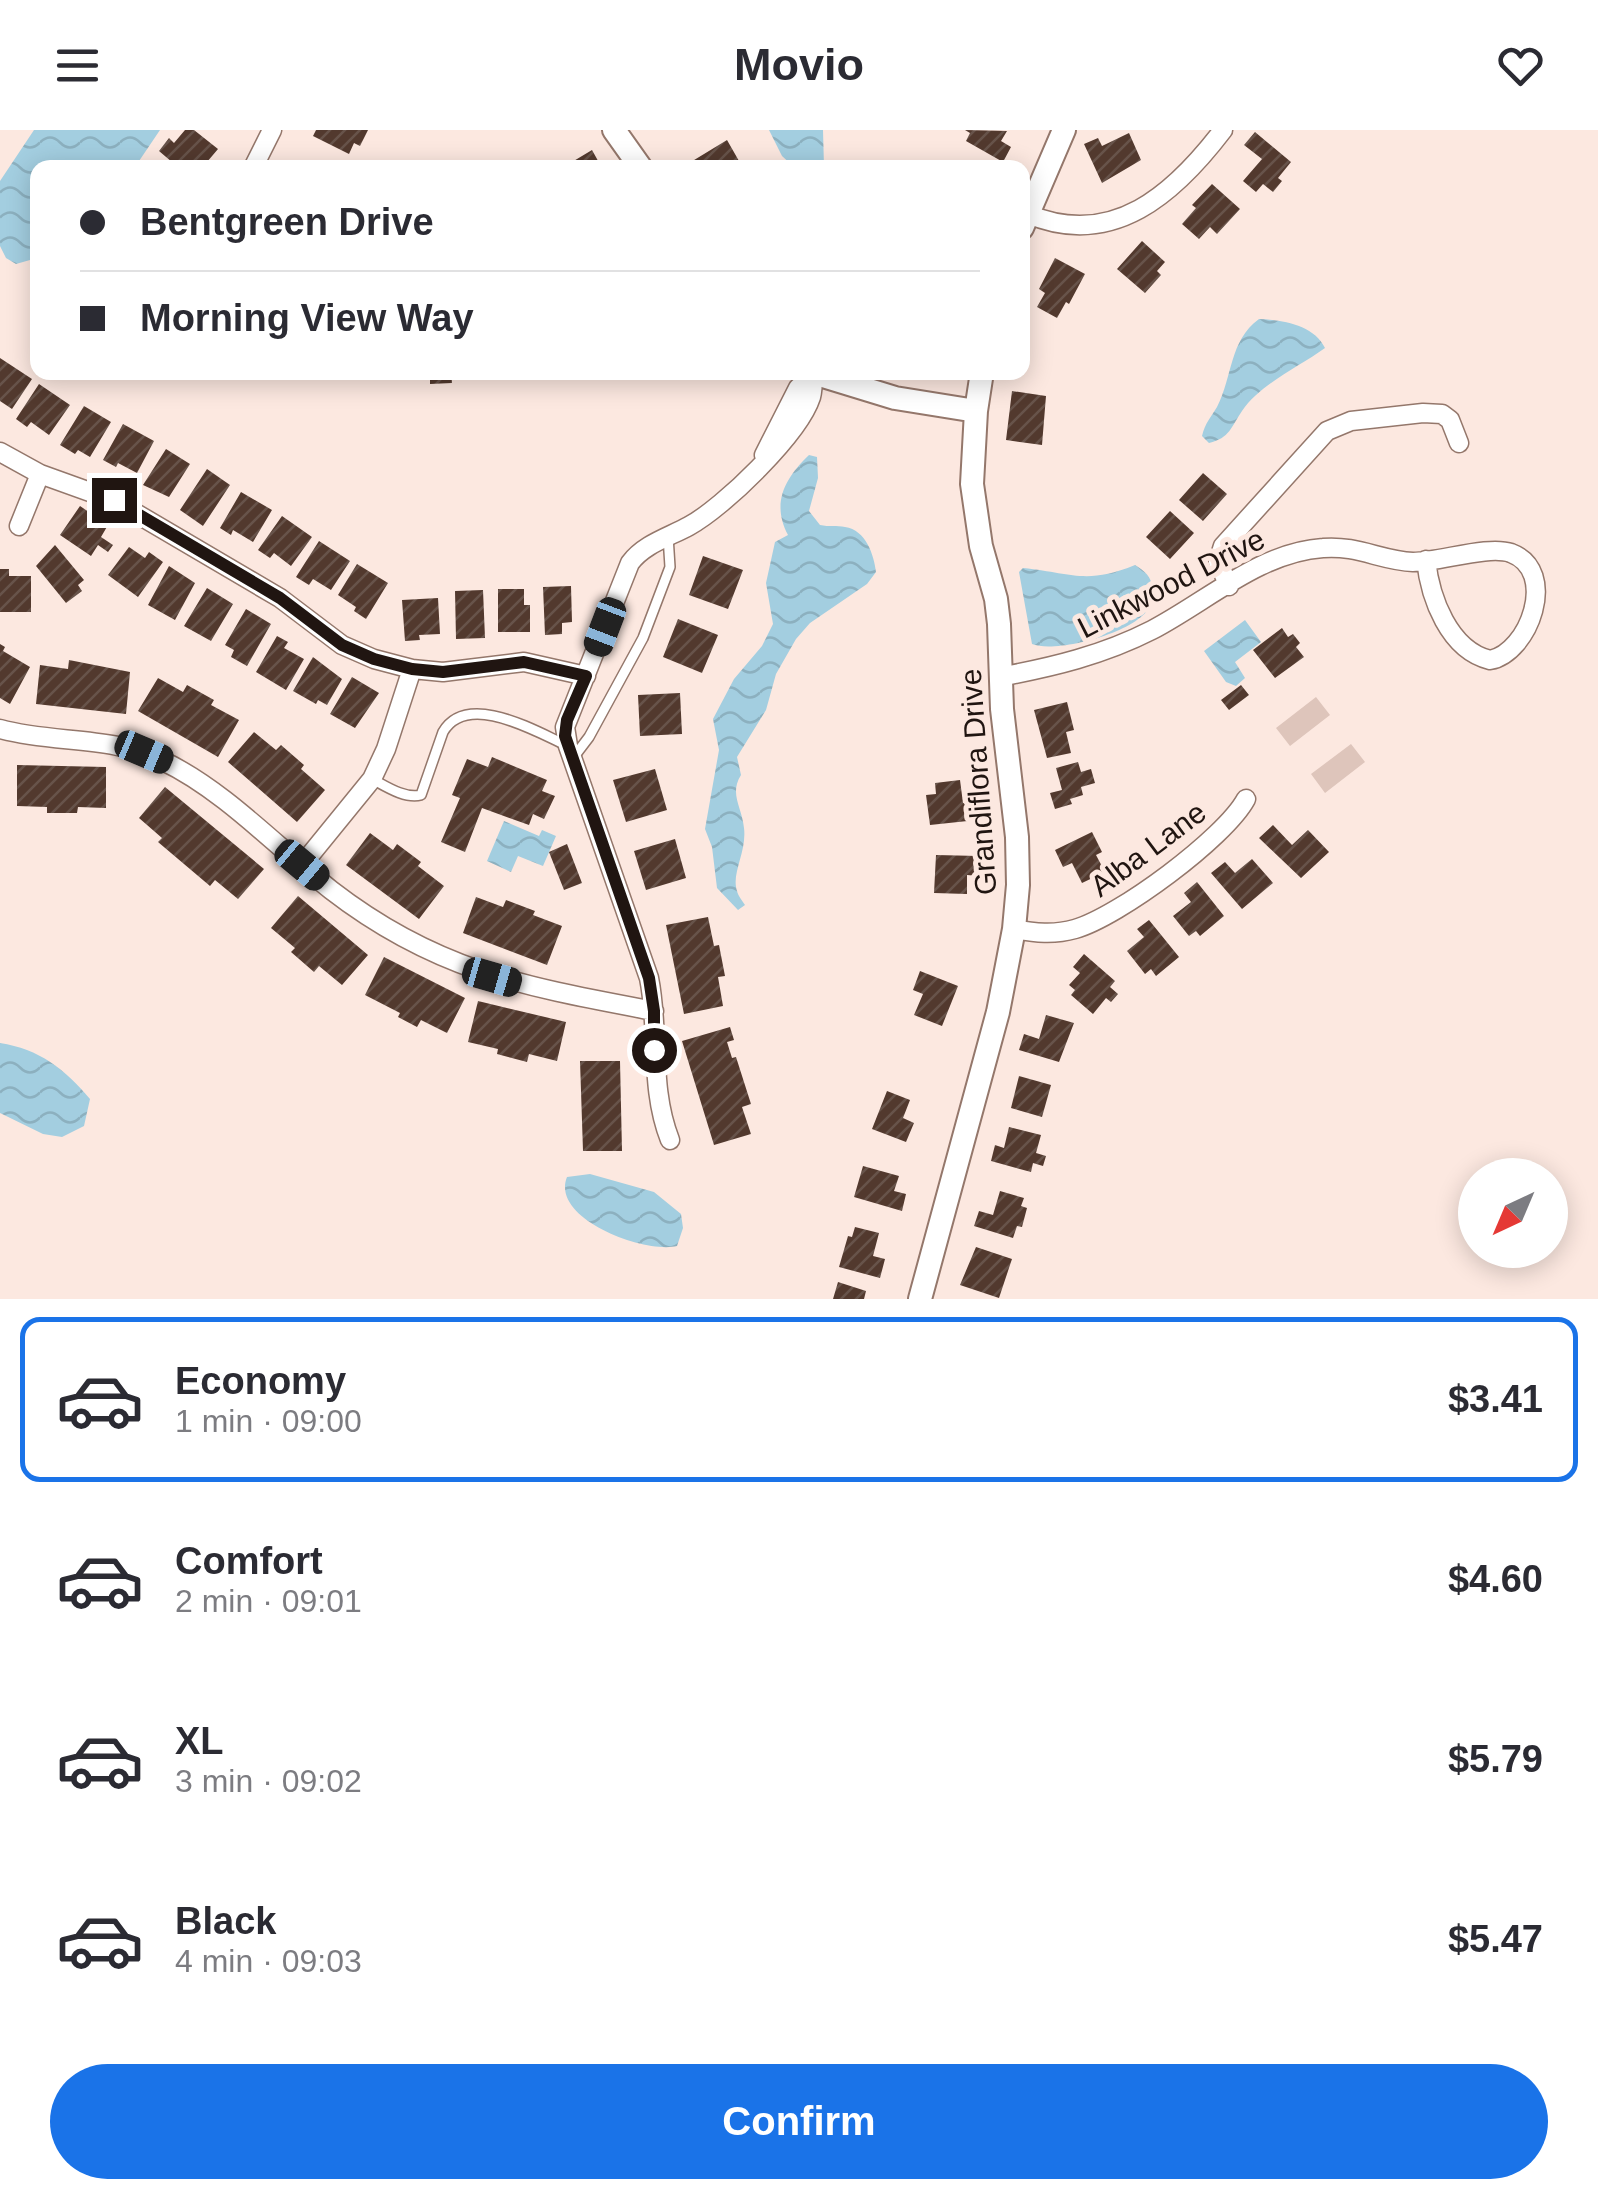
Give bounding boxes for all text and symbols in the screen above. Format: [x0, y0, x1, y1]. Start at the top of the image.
icon: menu [50, 38, 105, 93]
icon: heart [1493, 38, 1548, 93]
text: Movio [734, 39, 864, 90]
text: Bentgreen Drive [140, 201, 434, 243]
text: Morning View Way [140, 297, 474, 339]
route end [92, 478, 137, 523]
street label: Linkwood Drive [1072, 522, 1270, 644]
car [580, 594, 630, 660]
street label: Grandiflora Drive [954, 668, 1002, 896]
car [111, 726, 177, 778]
street label: Alba Lane [1084, 795, 1212, 903]
car [269, 834, 335, 896]
car [459, 954, 525, 1000]
route start [632, 1028, 677, 1073]
north arrow [1458, 1158, 1568, 1268]
map controls [1458, 1158, 1568, 1268]
icon: car [55, 1355, 145, 1445]
text: Economy [175, 1360, 346, 1402]
text: $3.41 [1448, 1378, 1543, 1420]
text: 1 min · 09:00 [175, 1403, 362, 1439]
icon: car [55, 1535, 145, 1625]
text: Comfort [175, 1540, 323, 1582]
text: $4.60 [1448, 1558, 1543, 1600]
text: 2 min · 09:01 [175, 1583, 362, 1619]
icon: car [55, 1715, 145, 1805]
text: XL [175, 1720, 224, 1762]
text: $5.79 [1448, 1738, 1543, 1780]
text: 3 min · 09:02 [175, 1763, 362, 1799]
icon: car [55, 1895, 145, 1985]
text: Black [175, 1900, 276, 1942]
text: $5.47 [1448, 1918, 1543, 1960]
text: 4 min · 09:03 [175, 1943, 362, 1979]
button: Confirm [50, 2064, 1548, 2179]

